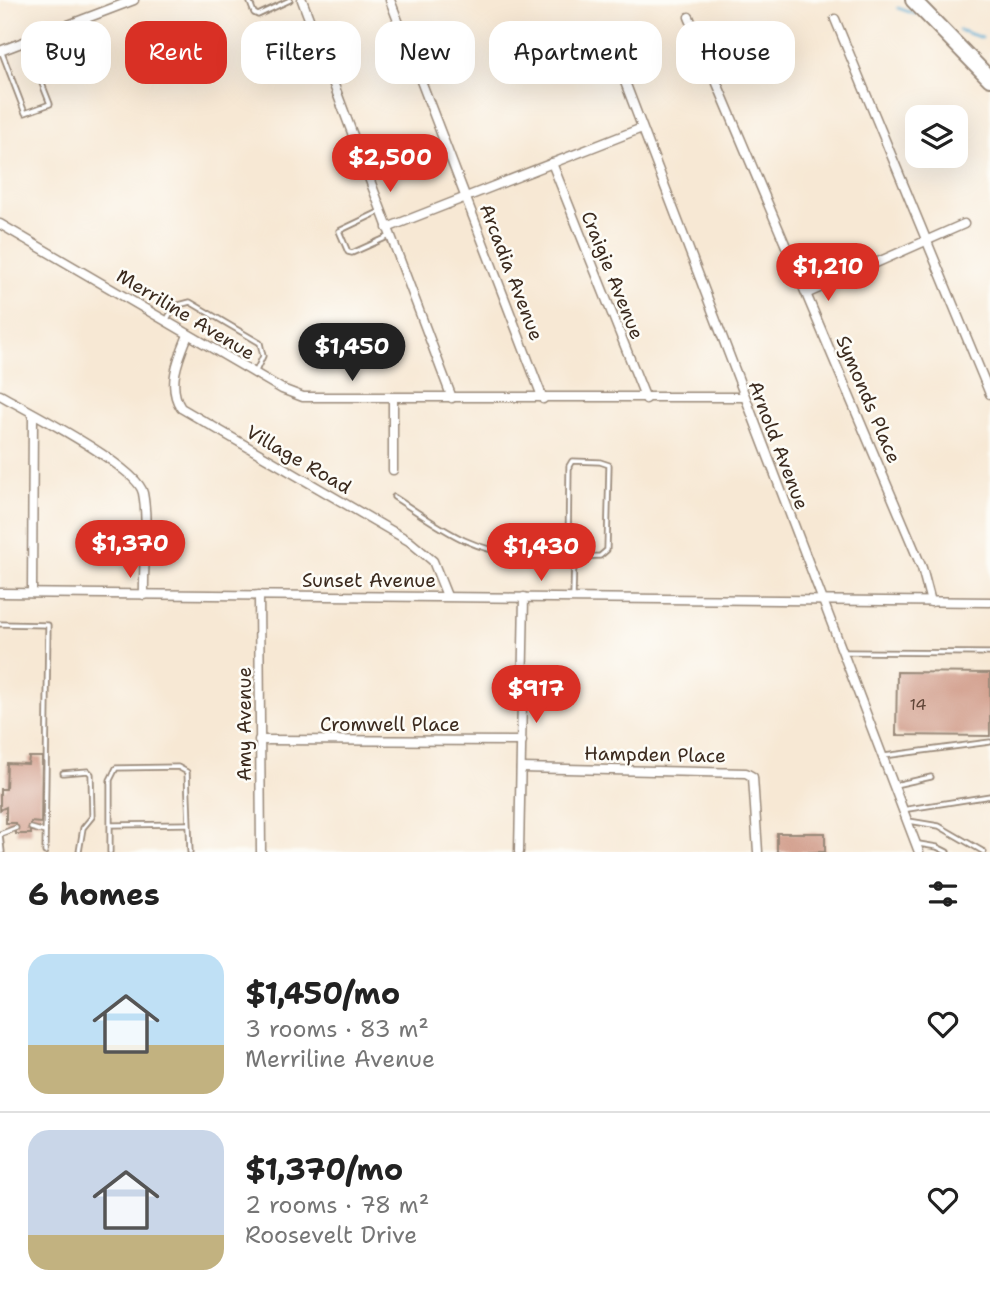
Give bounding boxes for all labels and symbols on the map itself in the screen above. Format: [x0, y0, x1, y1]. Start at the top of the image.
pin: $2,500 [333, 134, 447, 194]
street label: Arcadia Avenue [474, 200, 549, 344]
street label: Craigie Avenue [575, 207, 650, 343]
pin: $1,210 [771, 244, 885, 303]
street label: Merriline Avenue [112, 263, 259, 366]
pin: $1,450 [295, 324, 409, 383]
street label: Symonds Place [830, 331, 907, 467]
street label: Arnold Avenue [743, 377, 815, 513]
street label: Village Road [242, 419, 356, 500]
pin: $1,370 [73, 520, 187, 580]
pin: $1,430 [484, 524, 598, 583]
street label: Sunset Avenue [302, 568, 436, 593]
pin: $917 [495, 666, 577, 725]
street label: Amy Avenue [232, 667, 257, 781]
house number: 14 [909, 694, 927, 715]
street label: Cromwell Place [320, 712, 460, 737]
street label: Hampden Place [584, 741, 726, 768]

